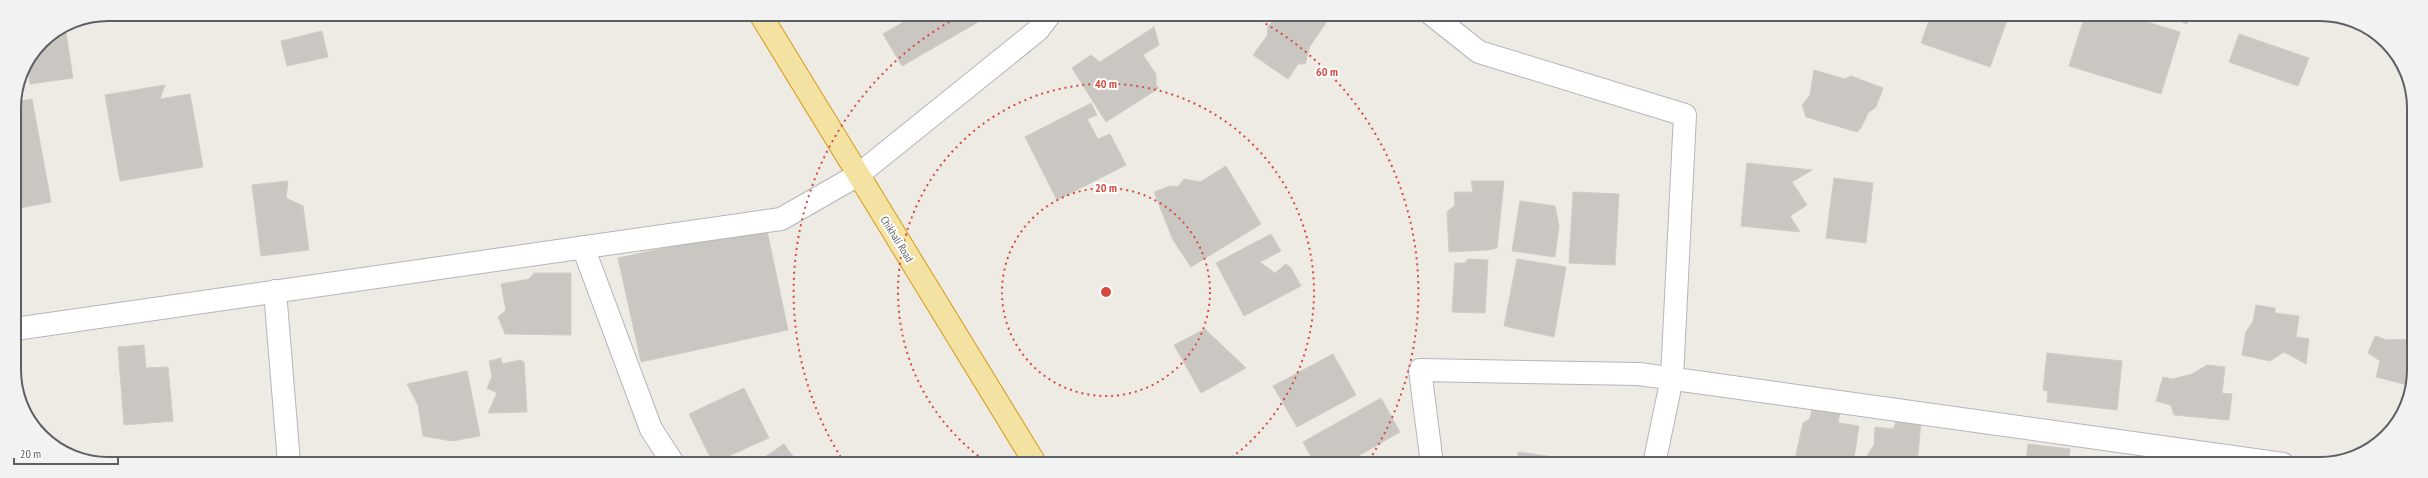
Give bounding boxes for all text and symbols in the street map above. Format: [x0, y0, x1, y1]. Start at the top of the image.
text: 60 m [1316, 64, 1338, 79]
text: 40 m [1095, 76, 1117, 91]
text: 20 m [1095, 180, 1117, 195]
street label: Chikhali Road [877, 213, 917, 265]
centre of rings [1099, 285, 1113, 299]
scale bar [14, 440, 118, 466]
text: 20 m [20, 446, 41, 461]

